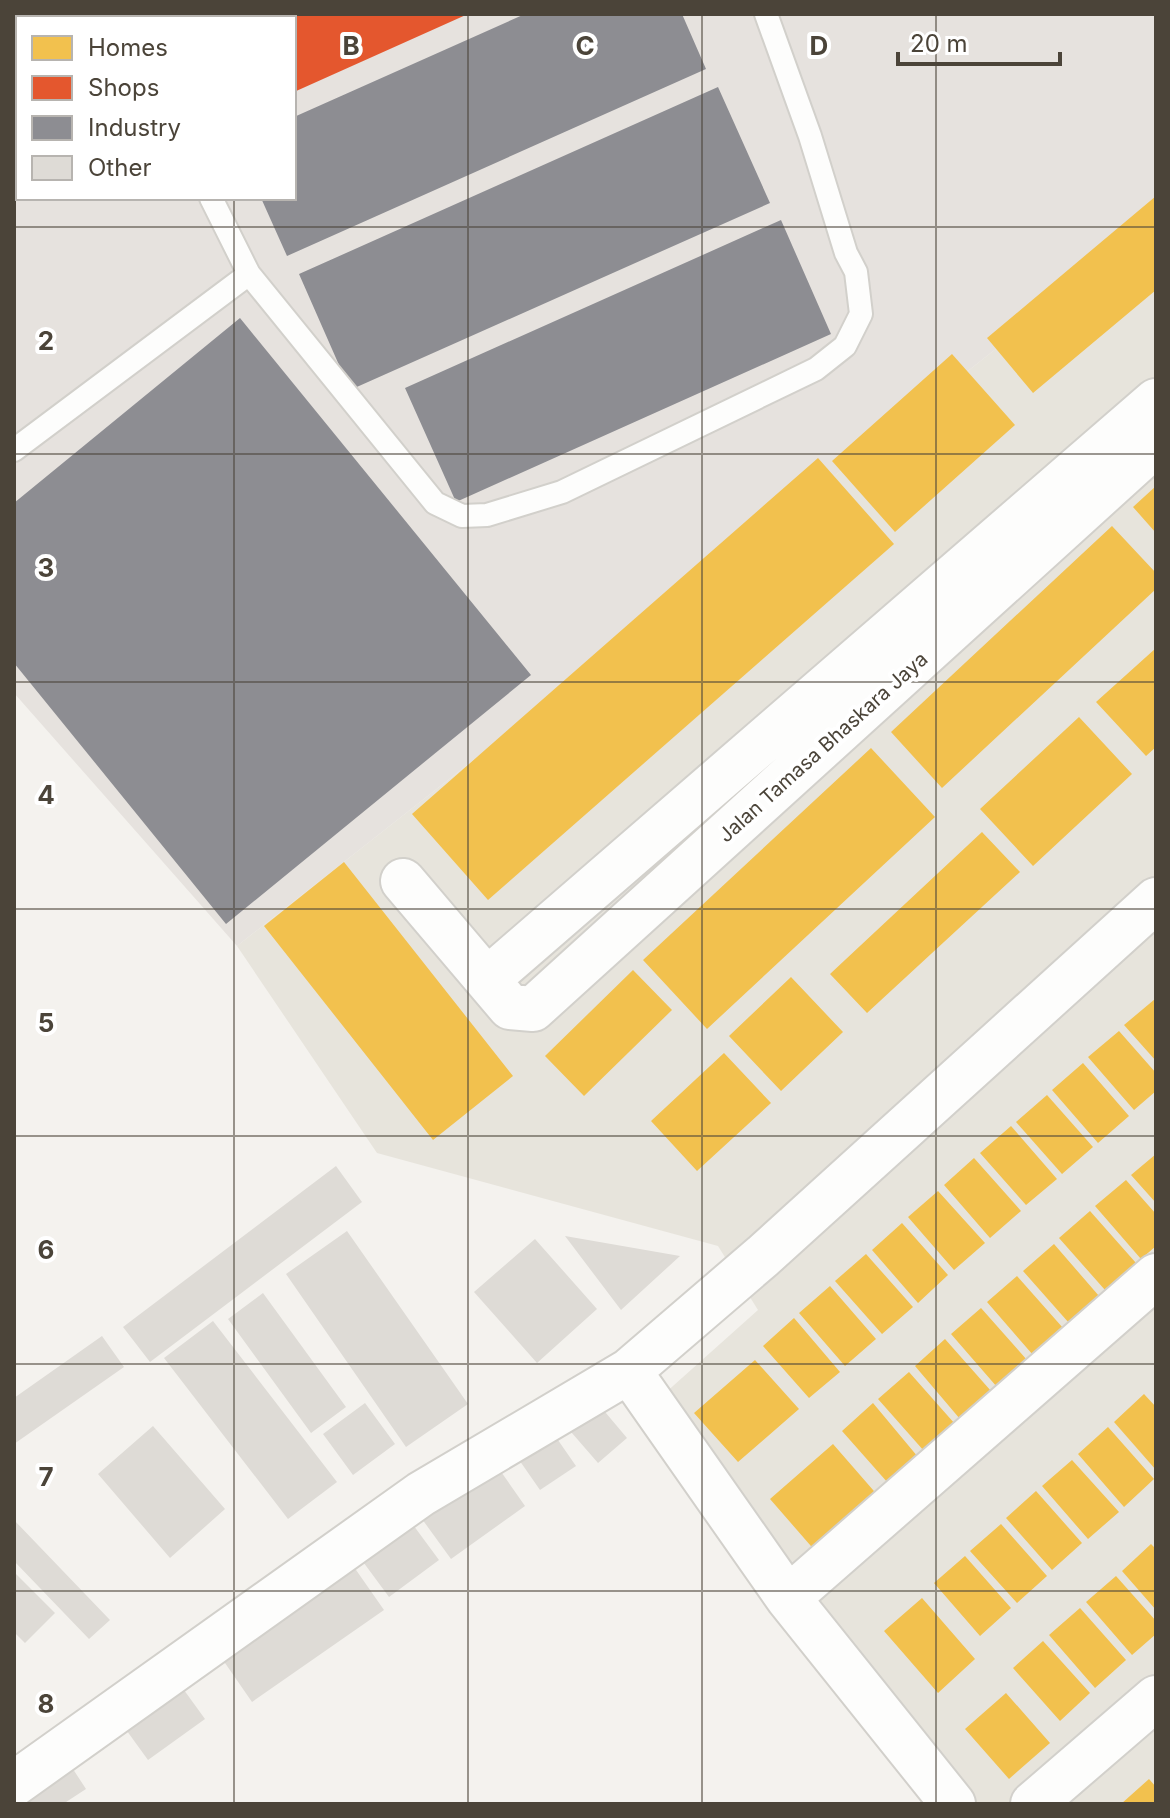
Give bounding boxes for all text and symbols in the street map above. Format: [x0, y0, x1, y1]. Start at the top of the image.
legend [16, 16, 296, 200]
scale bar [898, 16, 1060, 66]
text: 20 m [910, 29, 968, 58]
text: B [342, 30, 360, 61]
text: C [575, 30, 595, 61]
text: D [810, 30, 828, 61]
text: Homes [88, 33, 168, 62]
text: Shops [88, 73, 159, 102]
text: Industry [88, 113, 181, 142]
text: Other [88, 153, 151, 182]
text: 2 [38, 325, 54, 356]
text: 3 [38, 552, 54, 583]
street label: Jalan Tamasa Bhaskara Jaya [714, 647, 932, 847]
text: 4 [37, 779, 55, 810]
text: 5 [38, 1007, 54, 1038]
text: 6 [38, 1234, 54, 1265]
text: 7 [38, 1461, 54, 1492]
text: 8 [38, 1688, 54, 1719]

